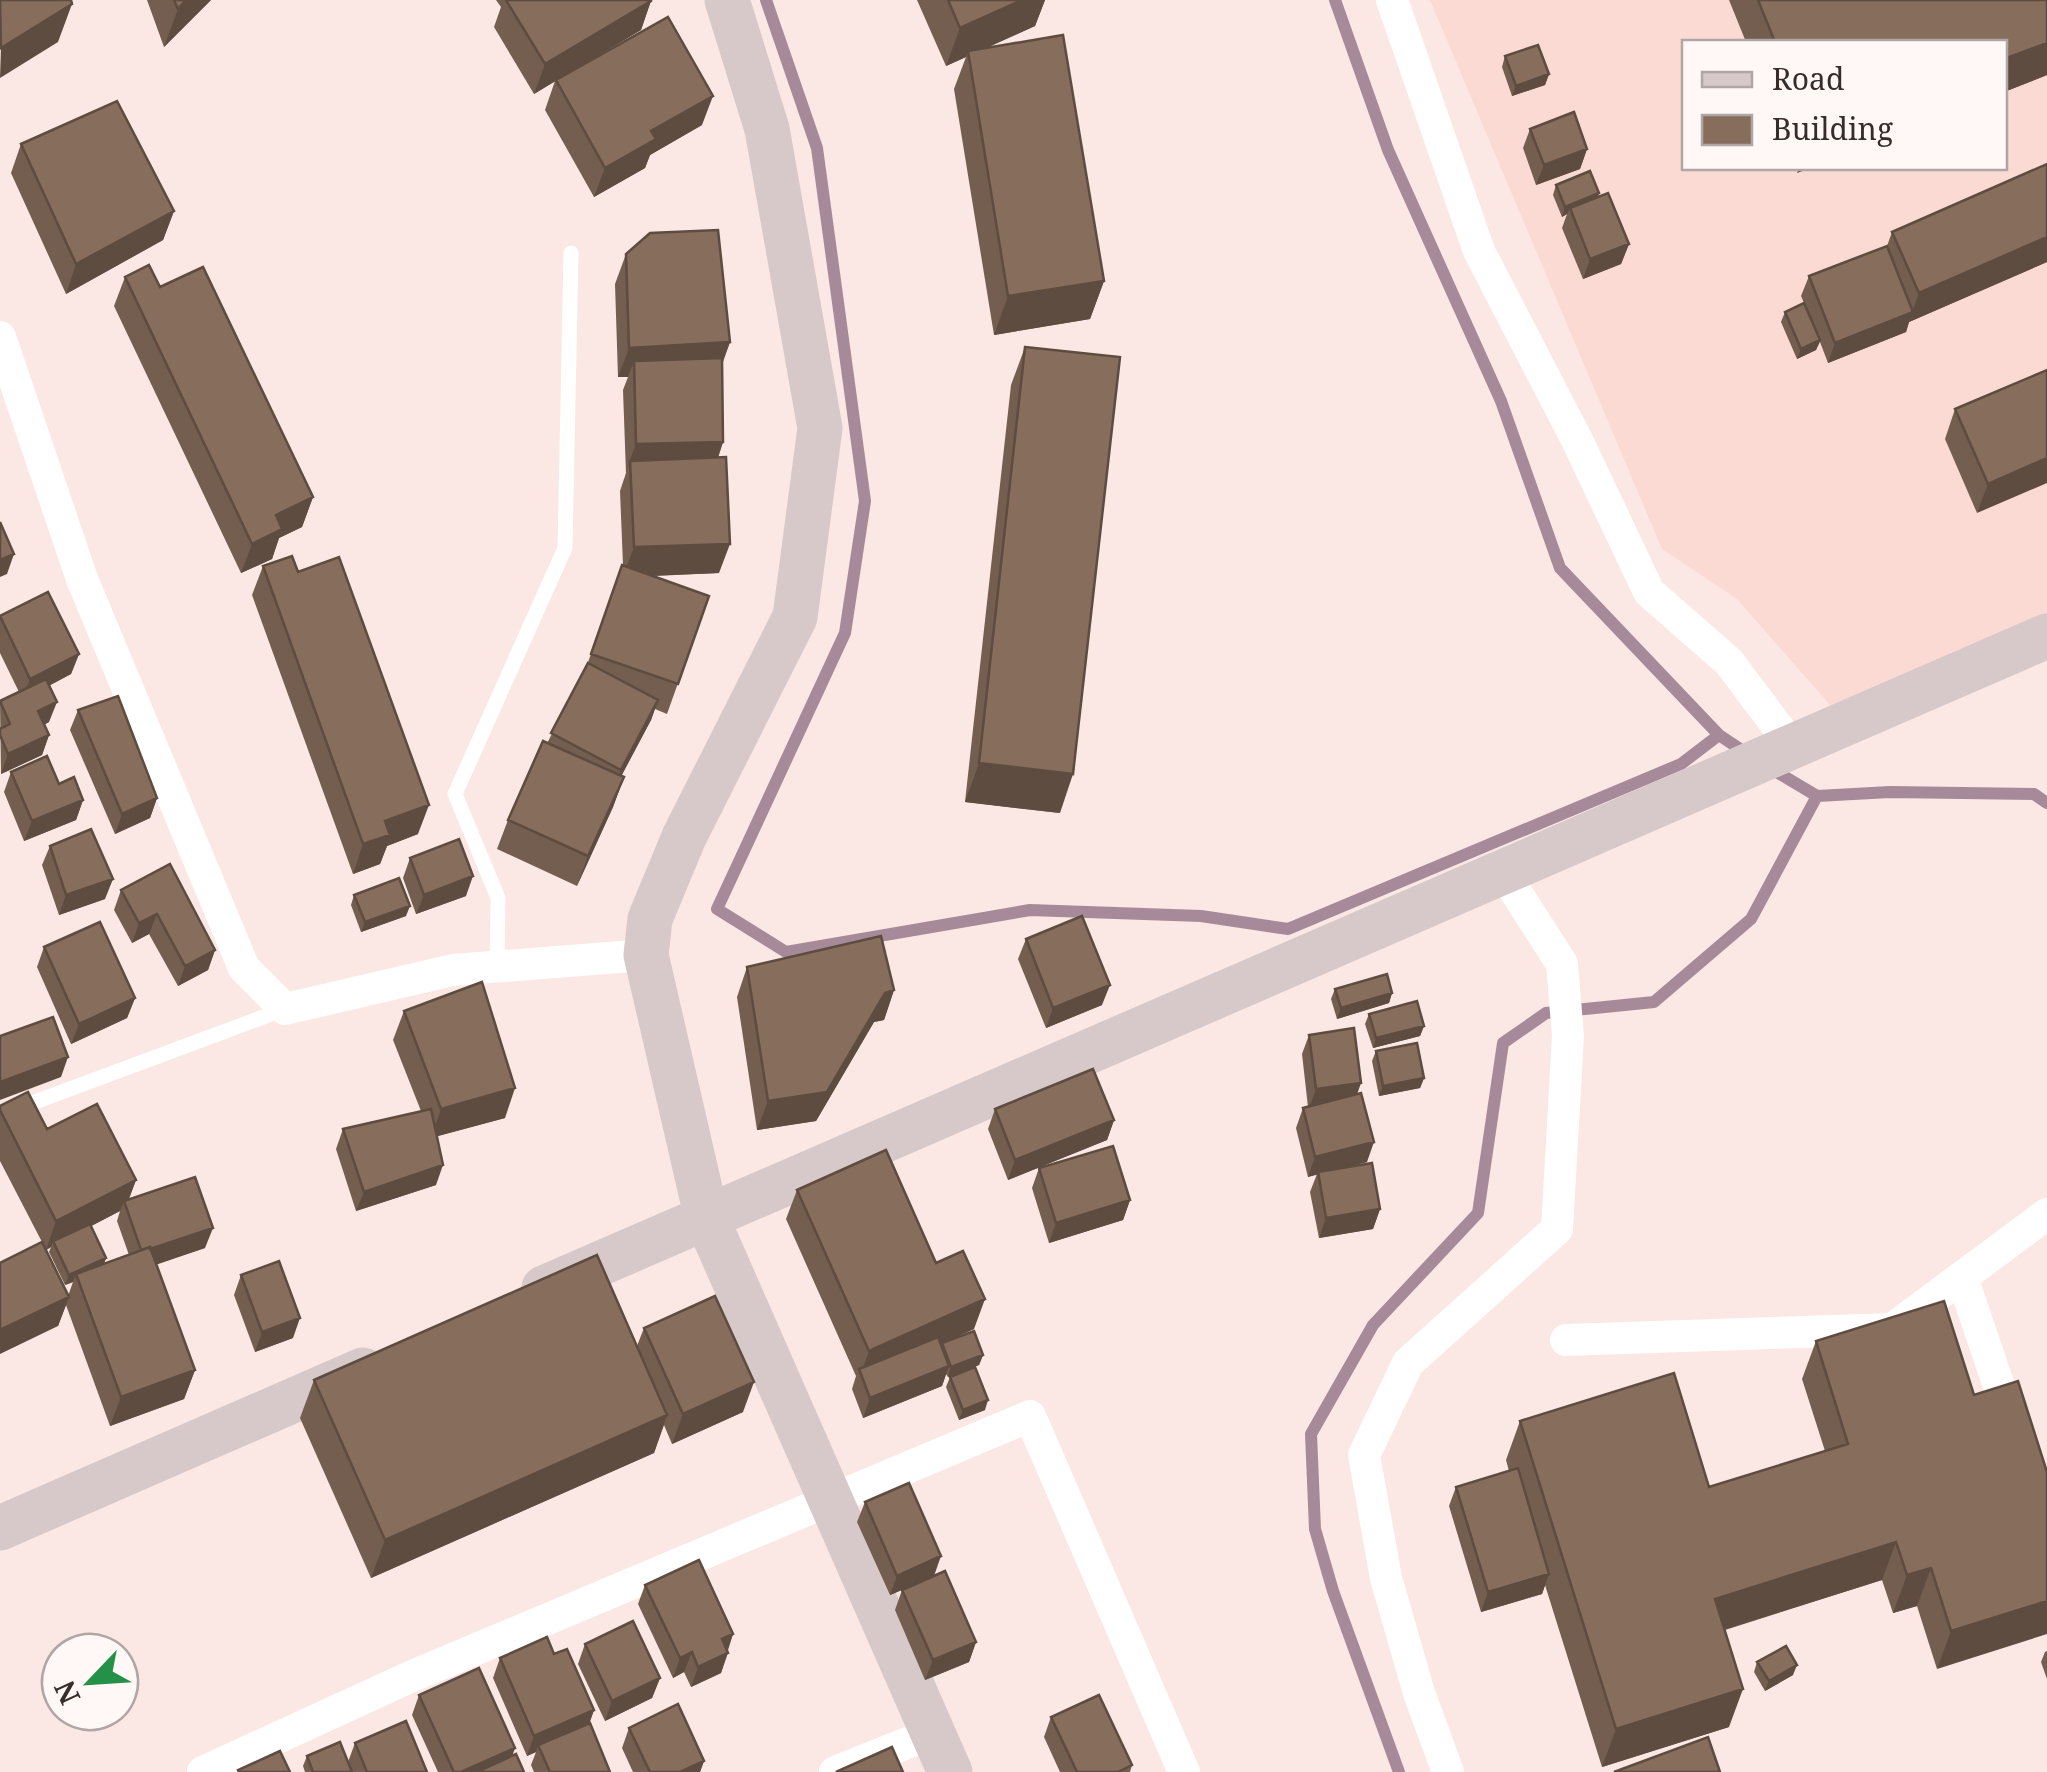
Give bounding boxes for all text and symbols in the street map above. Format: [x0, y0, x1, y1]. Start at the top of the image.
legend [1682, 40, 2007, 170]
text: Road [1772, 58, 1844, 99]
text: Building [1772, 108, 1893, 149]
north arrow [40, 1632, 140, 1732]
text: N [45, 1675, 88, 1711]

